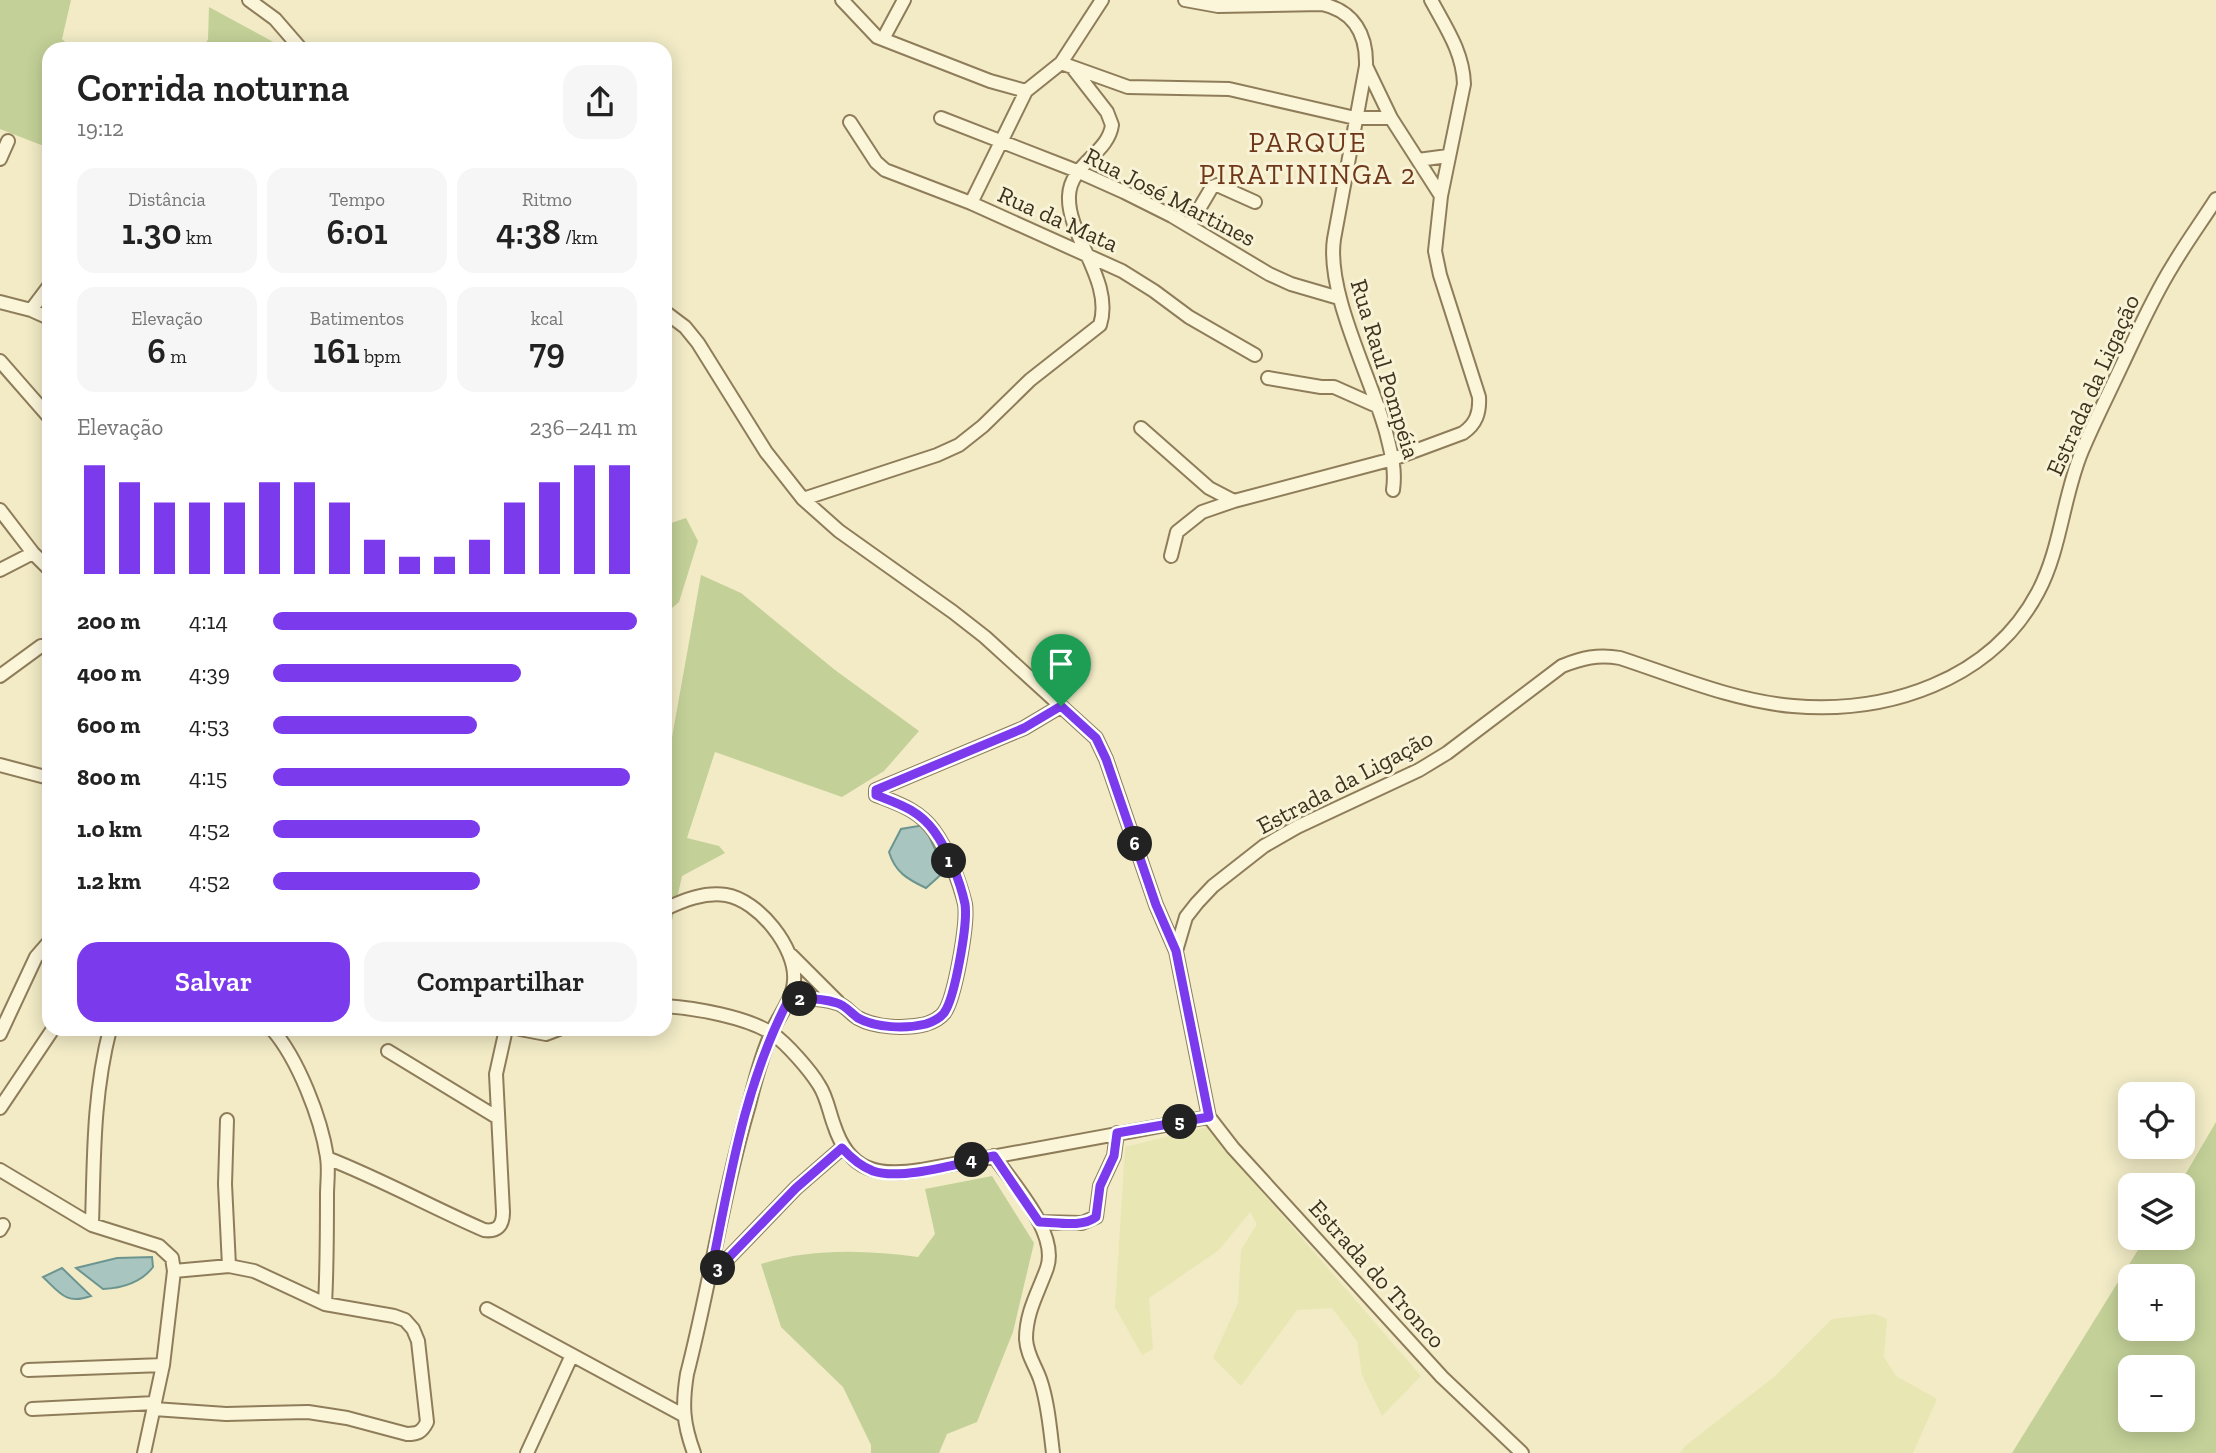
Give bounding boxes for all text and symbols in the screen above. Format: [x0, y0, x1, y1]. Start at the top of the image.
text: Corrida noturna [77, 65, 349, 111]
button: share [563, 65, 637, 139]
text: 19:12 [77, 114, 124, 142]
district label: PARQUE PIRATININGA 2 [1199, 126, 1417, 191]
street label: Rua José Martines [1080, 141, 1261, 252]
street label: Rua da Mata [994, 179, 1123, 258]
text: Distância [128, 188, 206, 211]
text: Tempo [329, 188, 385, 211]
text: Ritmo [522, 188, 572, 211]
text: 1.30 [122, 211, 182, 253]
text: 6:01 [326, 211, 388, 253]
text: 4:38 [496, 211, 561, 253]
text: km [182, 226, 212, 249]
text: /km [561, 226, 598, 249]
street label: Rua Raul Pompéia [1344, 276, 1427, 462]
street label: Estrada da Ligação [2040, 290, 2145, 480]
text: Elevação [131, 307, 203, 330]
text: Batimentos [310, 307, 404, 330]
text: kcal [531, 307, 563, 330]
text: 6 [147, 330, 166, 372]
text: 161 [313, 330, 360, 372]
text: 79 [529, 330, 565, 372]
text: m [166, 345, 187, 368]
text: bpm [360, 345, 401, 368]
text: Elevação [77, 413, 163, 441]
text: 236–241 m [530, 413, 637, 441]
text: 200 m [77, 607, 140, 635]
text: 4:14 [189, 607, 228, 635]
pin [1031, 634, 1091, 706]
icon: arrive [1042, 645, 1080, 683]
text: 400 m [77, 659, 141, 687]
text: 4:39 [189, 659, 230, 687]
text: 600 m [77, 711, 140, 739]
text: 4:53 [189, 711, 230, 739]
street label: Estrada da Ligação [1252, 723, 1438, 840]
text: 800 m [77, 763, 140, 791]
text: 4:15 [189, 763, 227, 791]
text: 1.0 km [77, 815, 142, 843]
text: 4:52 [189, 815, 230, 843]
pin: 6 [1118, 826, 1152, 862]
text: 6 [1129, 832, 1140, 855]
pin: 1 [932, 844, 967, 878]
text: 1 [945, 849, 952, 872]
text: 1.2 km [77, 867, 141, 895]
text: 4:52 [189, 867, 230, 895]
button: Salvar [77, 942, 350, 1022]
button: Compartilhar [364, 942, 637, 1022]
pin: 2 [782, 982, 818, 1016]
text: 2 [794, 987, 805, 1010]
map controls [2118, 1082, 2195, 1432]
button: locate [2118, 1082, 2195, 1159]
pin: 5 [1162, 1104, 1198, 1140]
text: 5 [1175, 1110, 1184, 1133]
pin: 4 [954, 1142, 990, 1178]
text: 4 [966, 1148, 977, 1171]
button: layers [2118, 1173, 2195, 1250]
street label: Estrada do Tronco [1303, 1193, 1452, 1354]
pin: 3 [700, 1250, 736, 1286]
text: 3 [712, 1256, 723, 1279]
button: + [2118, 1264, 2195, 1341]
button: − [2118, 1355, 2195, 1432]

